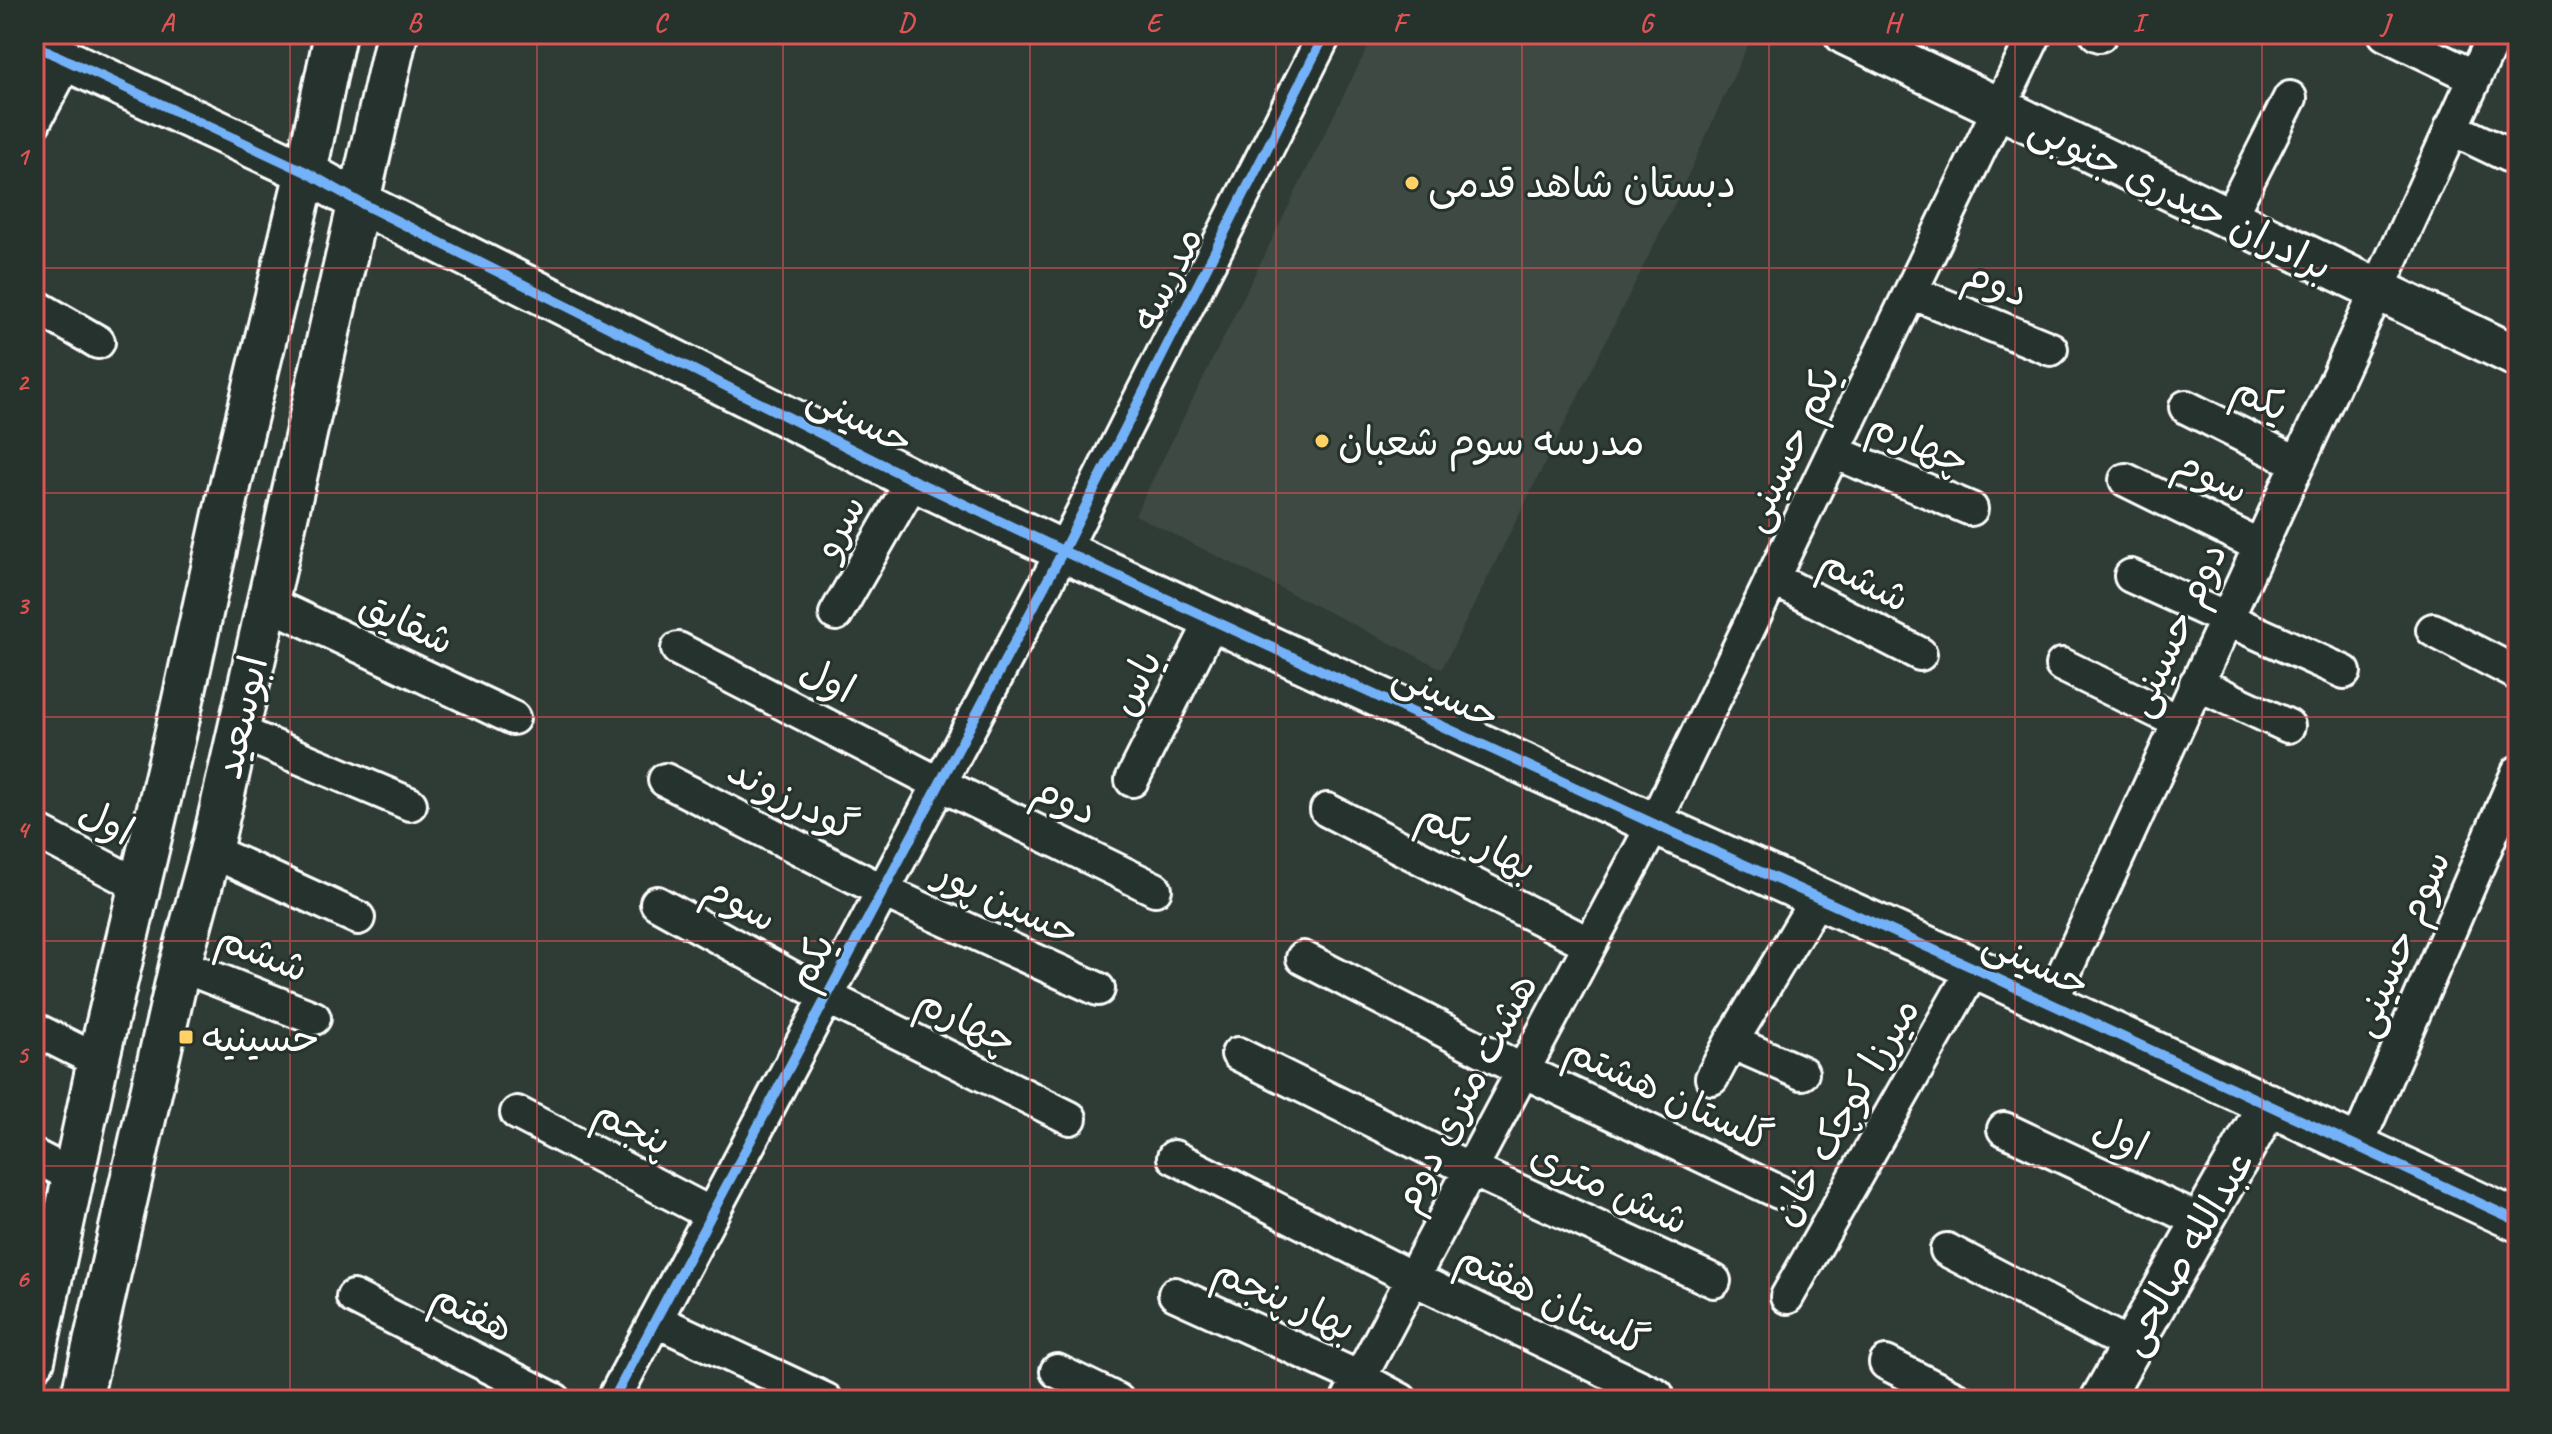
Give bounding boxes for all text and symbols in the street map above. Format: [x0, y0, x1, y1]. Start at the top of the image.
text: A [160, 6, 175, 39]
text: B [407, 6, 423, 39]
text: C [654, 6, 670, 39]
text: D [898, 6, 916, 39]
text: E [1146, 6, 1164, 39]
text: F [1393, 6, 1411, 39]
text: G [1640, 6, 1656, 39]
text: H [1885, 6, 1905, 39]
text: I [2133, 6, 2150, 39]
text: J [2379, 6, 2394, 39]
street label: برادران حیدری جنوبی [2021, 102, 2340, 293]
text: 1 [16, 140, 31, 173]
place label: دبستان شاهد قدمی [1428, 159, 1736, 209]
marker: دبستان شاهد قدمی [1403, 174, 1421, 192]
street label: مدرسه [1120, 218, 1214, 339]
street label: دوم [1955, 248, 2036, 323]
street label: یکم حسینی [1728, 357, 1856, 542]
street label: یکم [2222, 363, 2297, 437]
text: 2 [16, 365, 30, 398]
street label: حسینی [799, 371, 922, 467]
street label: چهارم [1858, 399, 1977, 491]
place label: مدرسه سوم شعبان [1338, 417, 1644, 472]
marker: مدرسه سوم شعبان [1313, 432, 1331, 450]
street label: سوم [2164, 437, 2257, 520]
street label: سرو [800, 485, 877, 570]
street label: دوم حسینی [2114, 534, 2243, 727]
street label: ششم [1809, 536, 1918, 628]
street label: شقایق [351, 579, 462, 666]
text: 3 [16, 589, 30, 622]
street label: یاس [1098, 641, 1173, 724]
street label: اول [792, 645, 863, 715]
street label: حسینی [1385, 649, 1508, 741]
street label: ابوسعید [203, 651, 279, 784]
street label: گودرزوند [719, 745, 866, 853]
street label: دوم [1023, 763, 1106, 841]
street label: اول [70, 787, 143, 857]
street label: بهار یکم [1407, 790, 1545, 896]
text: 4 [16, 813, 31, 846]
street label: سوم حسینی [2338, 843, 2466, 1046]
street label: حسین پور [925, 847, 1088, 958]
street label: سوم [693, 863, 786, 948]
street label: ششم [208, 912, 316, 998]
street label: حسینی [1975, 917, 2098, 1009]
street label: یکم [776, 925, 851, 1001]
street label: هشت متری دوم [1381, 965, 1553, 1223]
street label: چهارم [906, 975, 1025, 1071]
street label: میرزا کوچک خان [1759, 988, 1930, 1235]
place label: حسینیه [202, 1013, 320, 1063]
street label: گلستان هشتم [1555, 1024, 1780, 1168]
marker: حسینیه [177, 1028, 195, 1046]
text: 5 [16, 1038, 30, 1071]
street label: پنجم [583, 1086, 680, 1172]
street label: اول [2085, 1104, 2156, 1172]
street label: شش متری [1522, 1130, 1697, 1246]
street label: عبدالله صالحی [2107, 1141, 2265, 1364]
street label: گلستان هفتم [1446, 1232, 1657, 1372]
street label: بهار پنجم [1203, 1245, 1364, 1357]
text: 6 [16, 1262, 30, 1295]
street label: هفتم [421, 1270, 522, 1358]

